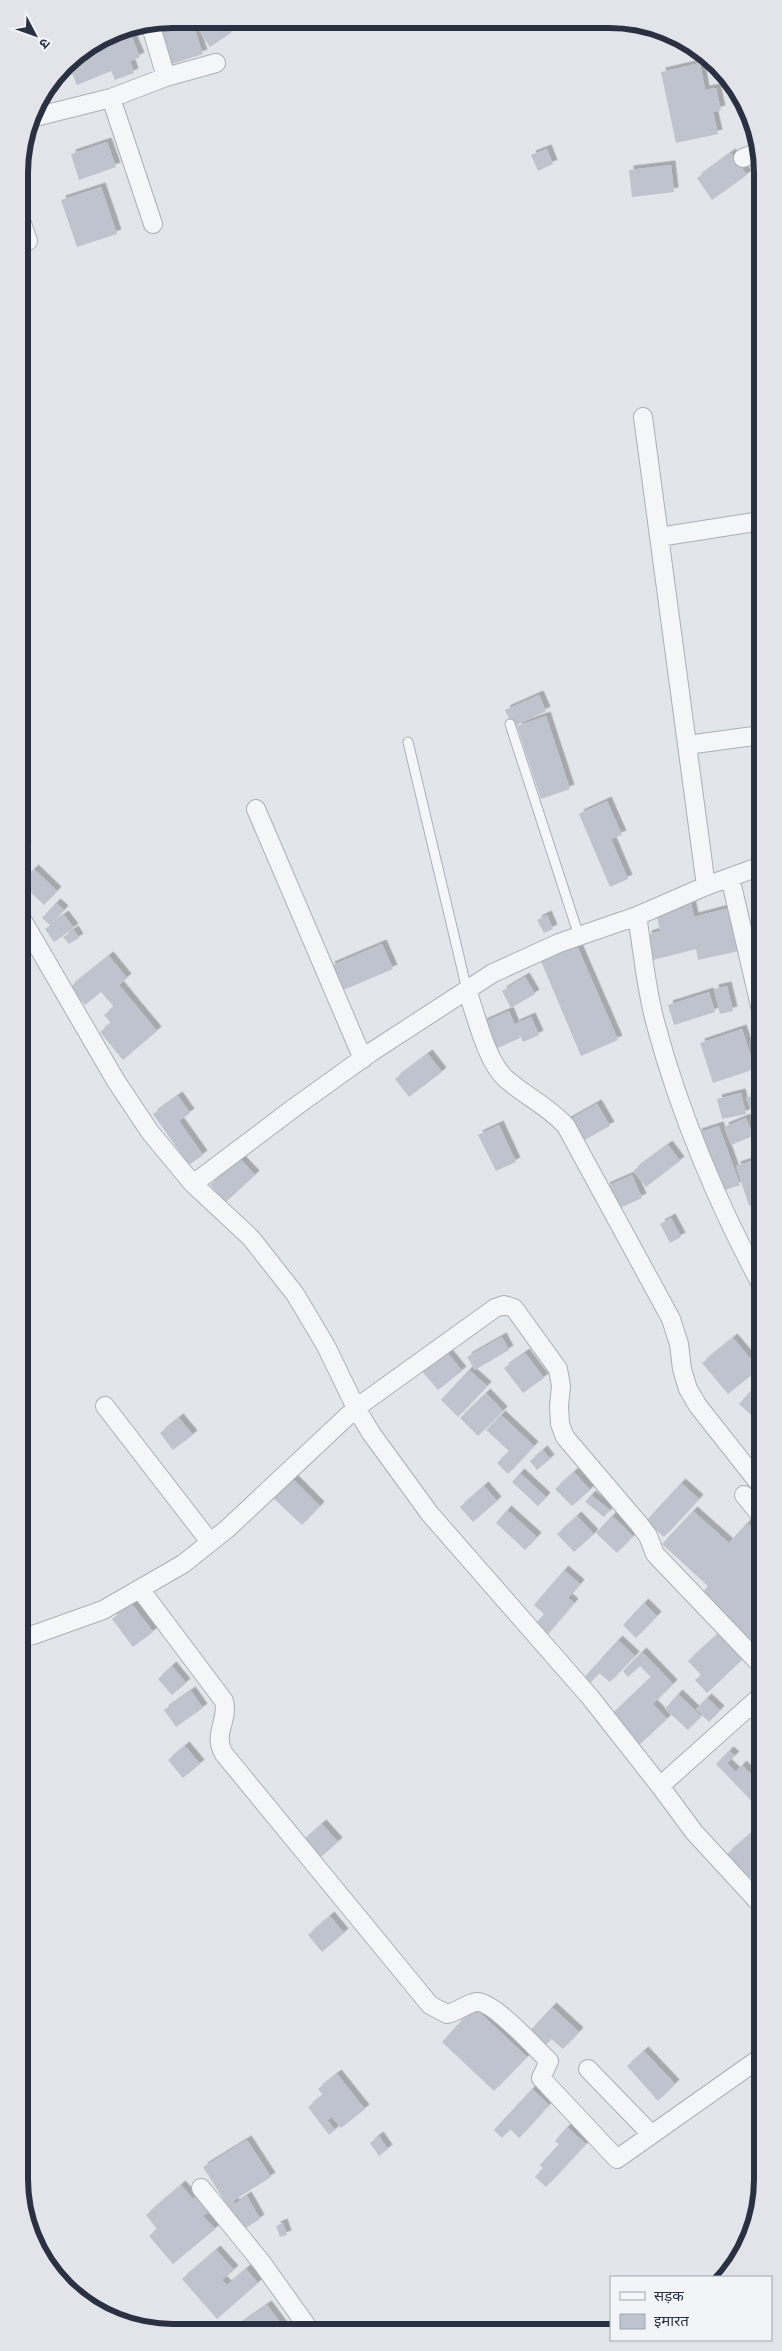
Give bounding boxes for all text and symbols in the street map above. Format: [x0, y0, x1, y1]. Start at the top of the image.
north arrow [10, 10, 60, 60]
text: उ [35, 35, 54, 53]
legend [610, 2276, 772, 2341]
text: सड़क [654, 2286, 684, 2305]
text: इमारत [654, 2311, 689, 2330]

